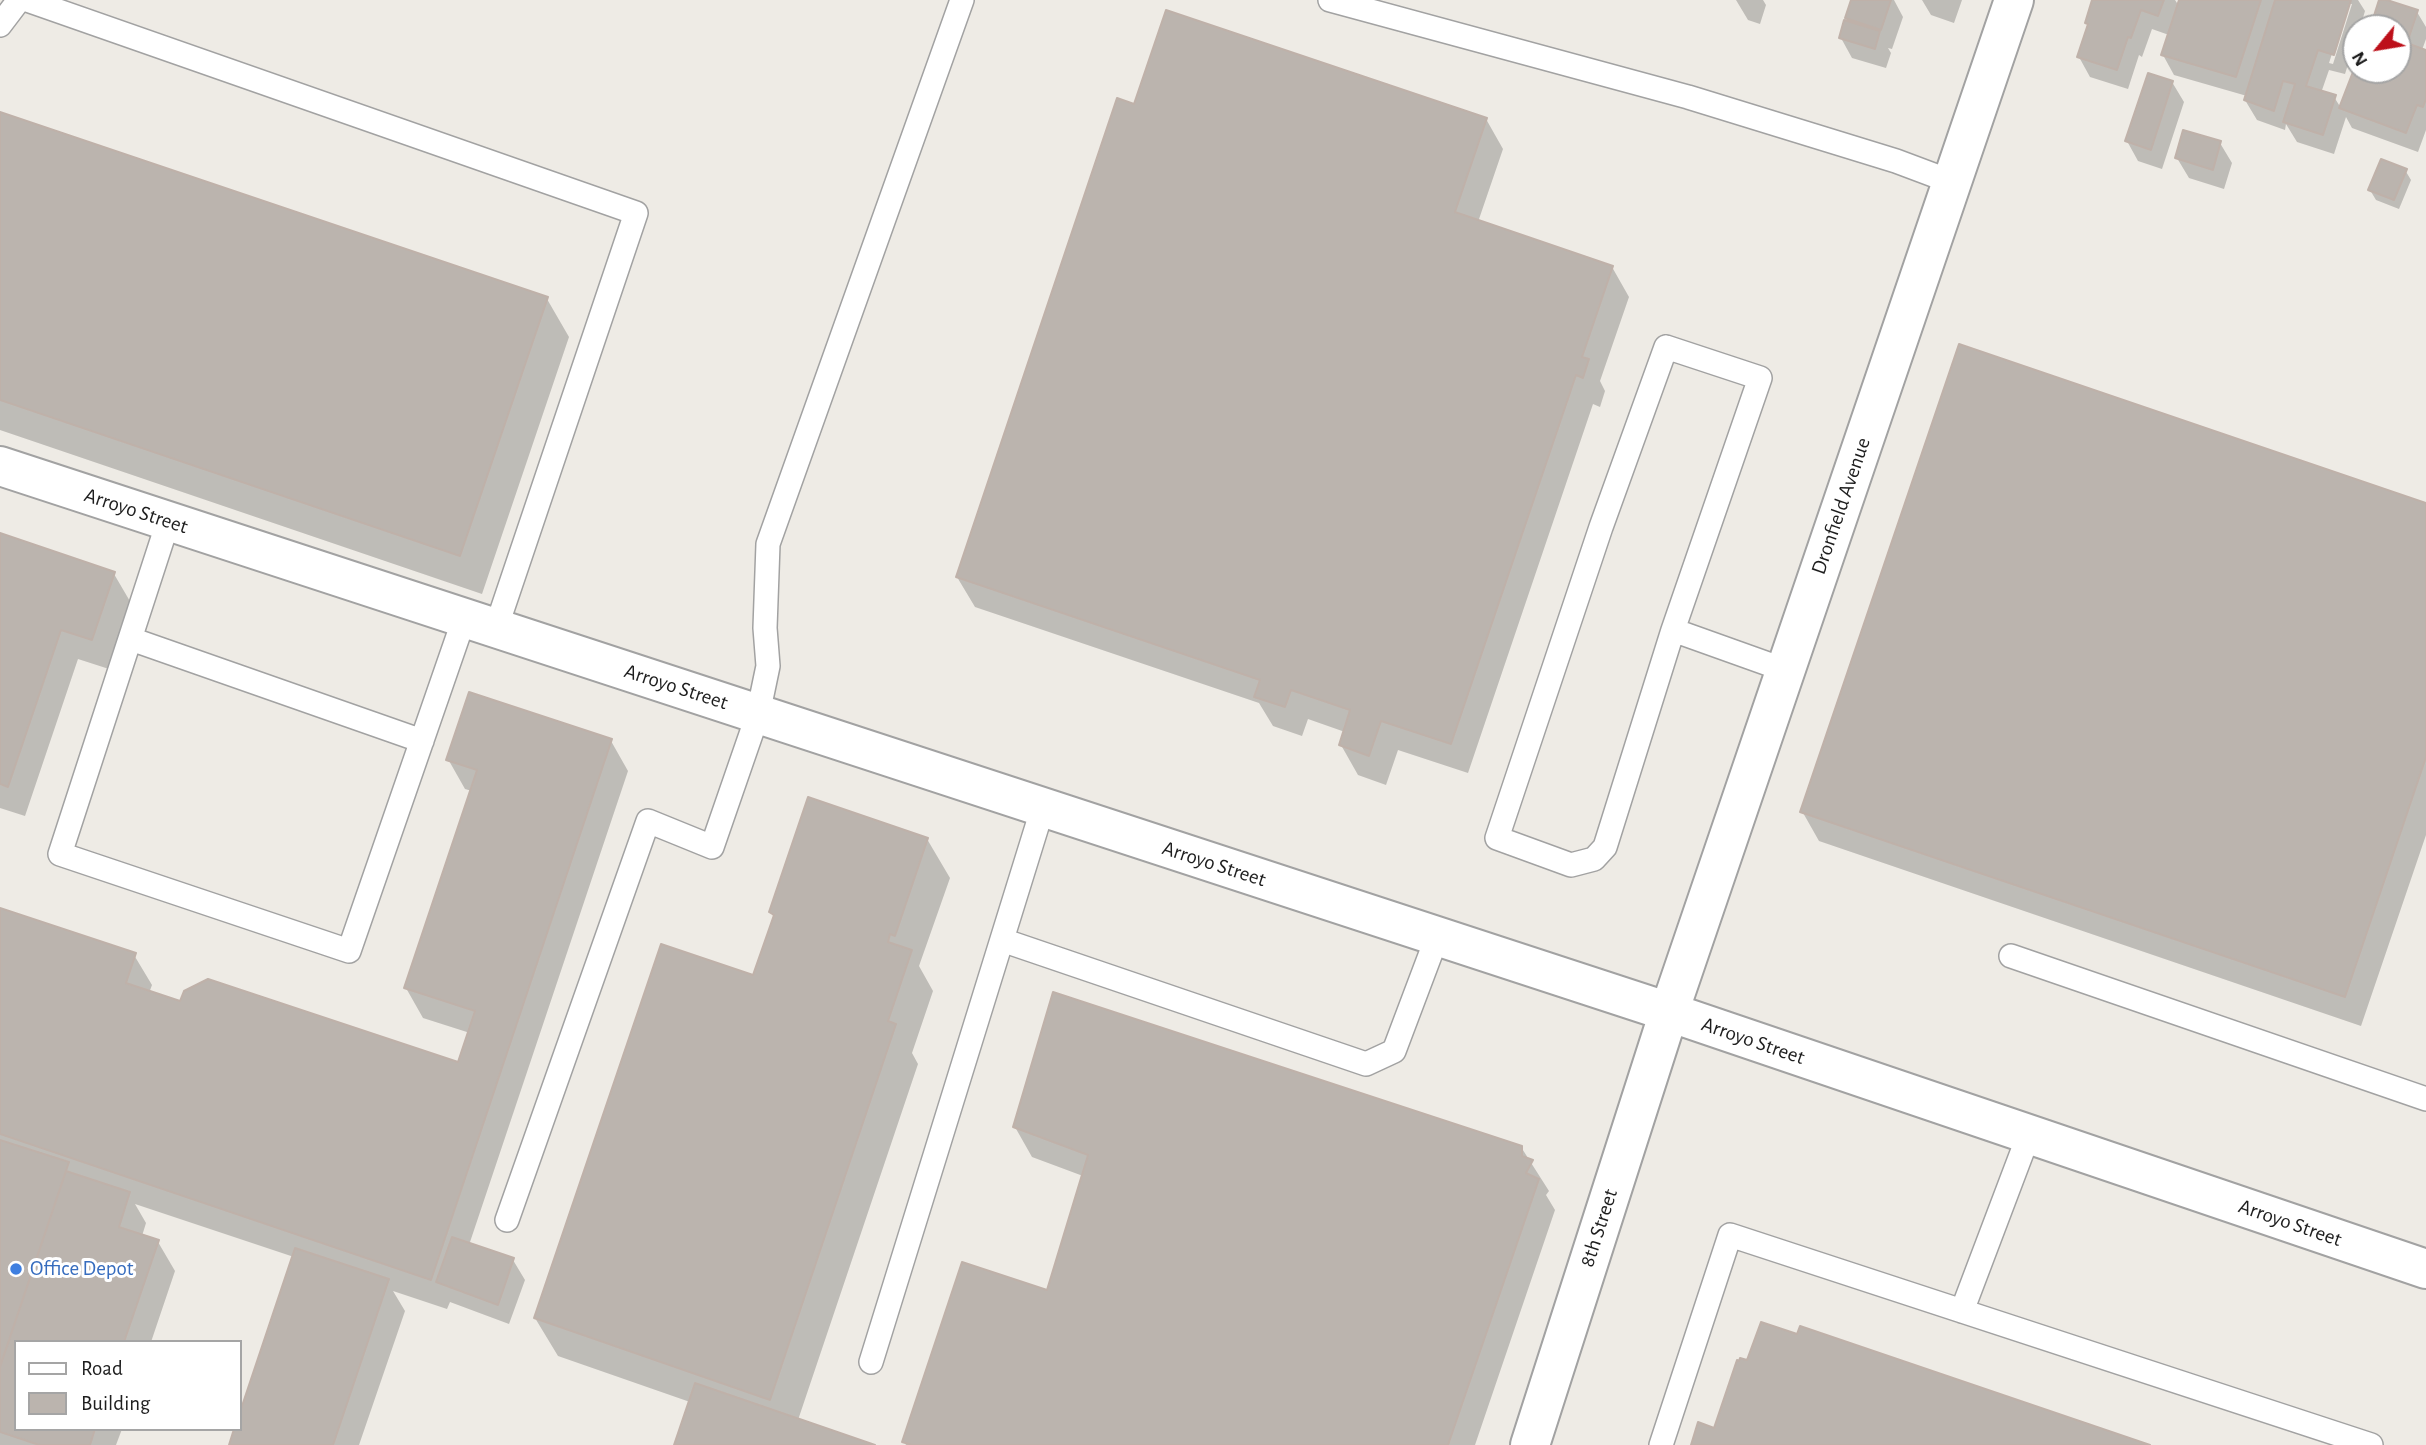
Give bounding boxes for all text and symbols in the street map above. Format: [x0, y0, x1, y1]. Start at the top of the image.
north arrow [2342, 14, 2412, 84]
text: N [2349, 48, 2372, 69]
street label: Dronfield Avenue [1806, 434, 1876, 578]
street label: Arroyo Street [81, 482, 191, 540]
street label: Arroyo Street [621, 658, 731, 716]
street label: Arroyo Street [1159, 835, 1269, 893]
street label: Arroyo Street [1698, 1012, 1808, 1070]
street label: 8th Street [1575, 1186, 1623, 1270]
street label: Arroyo Street [2235, 1194, 2345, 1252]
place label: Office Depot [30, 1256, 134, 1282]
marker: Office Depot [8, 1261, 24, 1277]
legend [14, 1340, 242, 1431]
text: Road [81, 1358, 123, 1379]
text: Building [81, 1393, 150, 1414]

